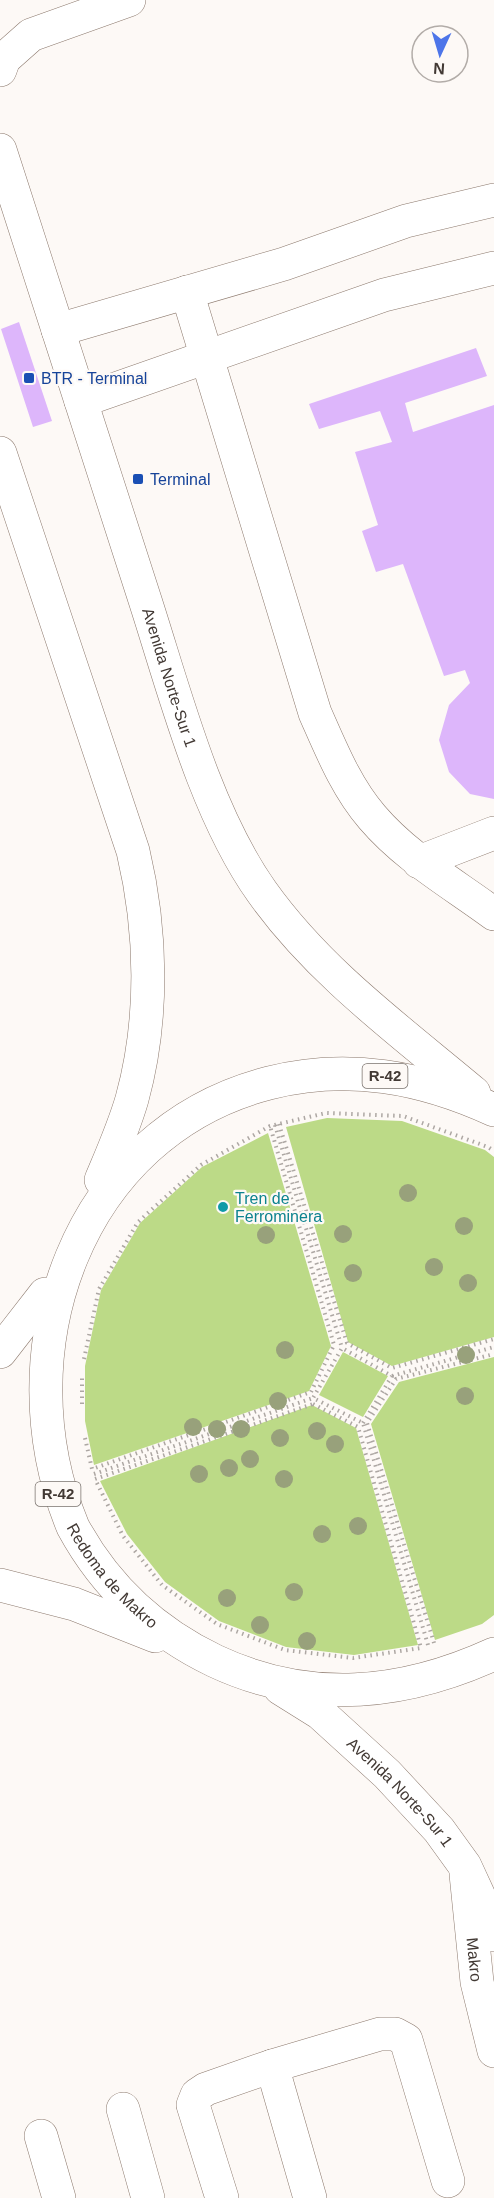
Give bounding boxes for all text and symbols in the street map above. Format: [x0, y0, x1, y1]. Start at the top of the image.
north arrow [410, 24, 470, 84]
text: N [433, 60, 445, 77]
place label: BTR - Terminal [41, 370, 147, 387]
marker: BTR - Terminal [22, 371, 36, 385]
place label: Terminal [150, 471, 210, 488]
marker: Terminal [131, 472, 145, 486]
street label: Avenida Norte-Sur 1 [139, 606, 199, 749]
road number: R-42 [362, 1064, 408, 1088]
place label: Tren de Ferrominera [235, 1190, 322, 1225]
marker: Tren de Ferrominera [216, 1200, 230, 1214]
road number: R-42 [36, 1482, 80, 1506]
street label: Redoma de Makro [64, 1521, 161, 1632]
street label: Avenida Norte-Sur 1 [344, 1734, 456, 1850]
street label: Makro [464, 1937, 485, 1983]

